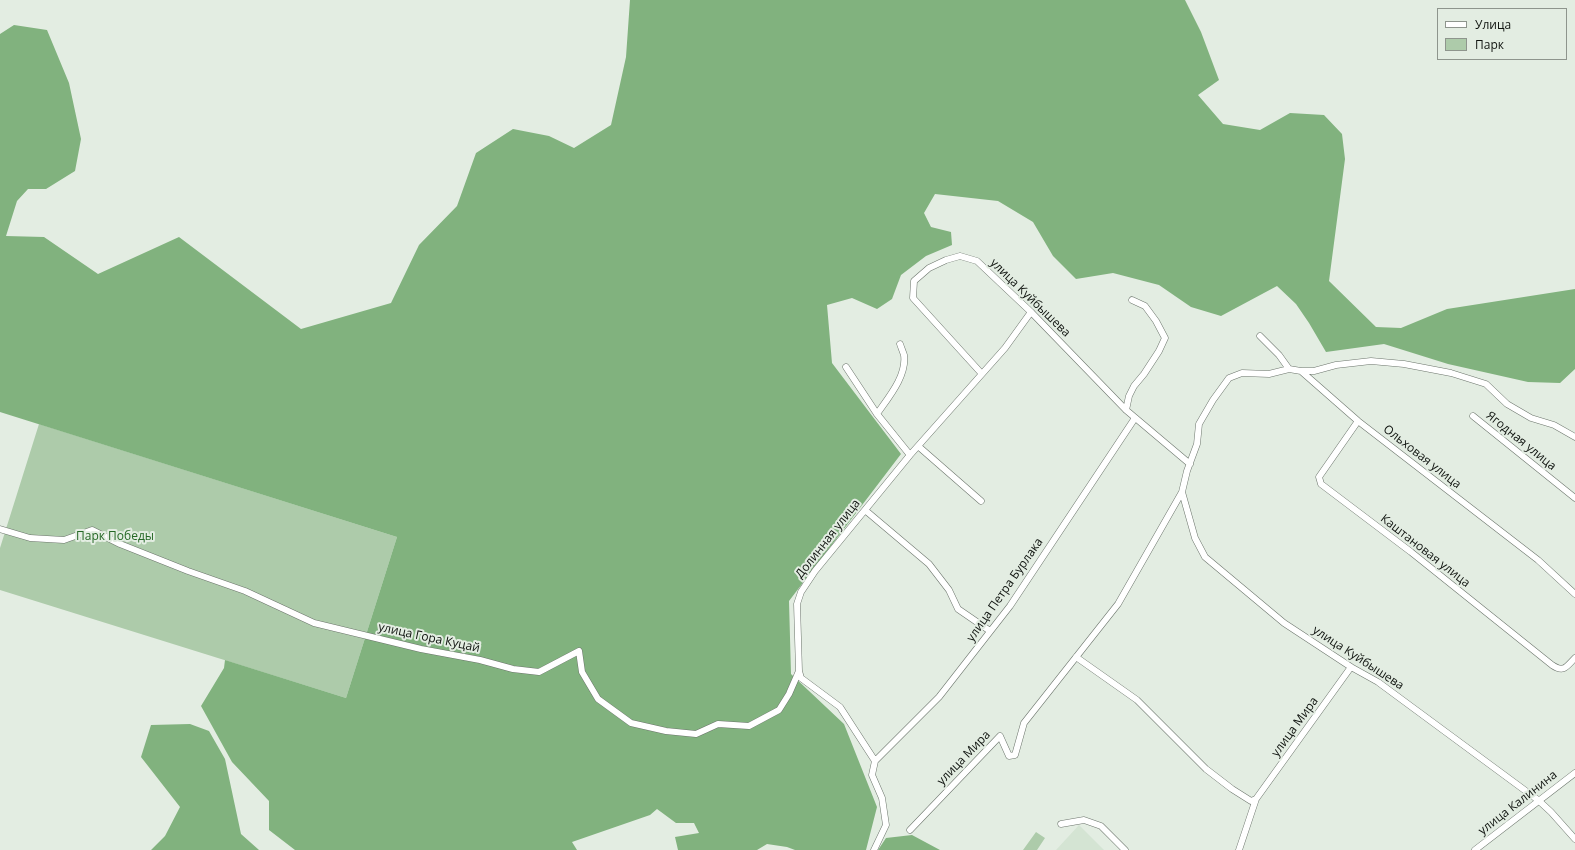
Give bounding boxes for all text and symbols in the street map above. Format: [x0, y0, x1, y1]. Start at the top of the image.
legend [1437, 8, 1567, 60]
text: Улица [1475, 16, 1511, 33]
text: Парк [1475, 36, 1504, 53]
street label: улица Куйбышева [987, 256, 1073, 340]
street label: Ягодная улица [1483, 408, 1559, 474]
street label: Ольховая улица [1380, 422, 1464, 492]
street label: Долинная улица [793, 497, 863, 581]
street label: Каштановая улица [1377, 512, 1473, 590]
park label: Парк Победы [76, 530, 154, 544]
street label: улица Петра Бурлака [964, 535, 1046, 645]
street label: улица Гора Куцай [377, 620, 481, 656]
street label: улица Куйбышева [1310, 623, 1406, 693]
street label: улица Мира [1269, 694, 1321, 760]
street label: улица Мира [934, 728, 994, 788]
street label: улица Калинина [1476, 768, 1560, 838]

